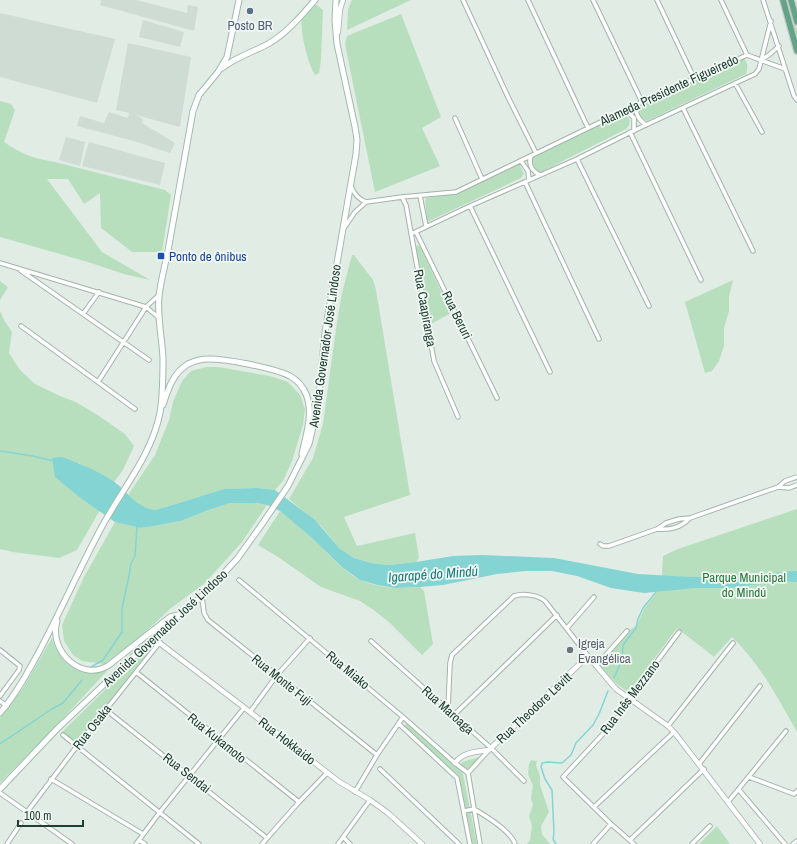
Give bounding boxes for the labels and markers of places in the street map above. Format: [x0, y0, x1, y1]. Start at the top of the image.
marker: Posto BR [245, 6, 255, 16]
place label: Posto BR [227, 17, 273, 34]
place label: Ponto de ônibus [169, 248, 247, 265]
marker: Ponto de ônibus [156, 251, 166, 261]
place label: Igreja Evangélica [578, 635, 631, 667]
marker: Igreja Evangélica [565, 645, 575, 655]

